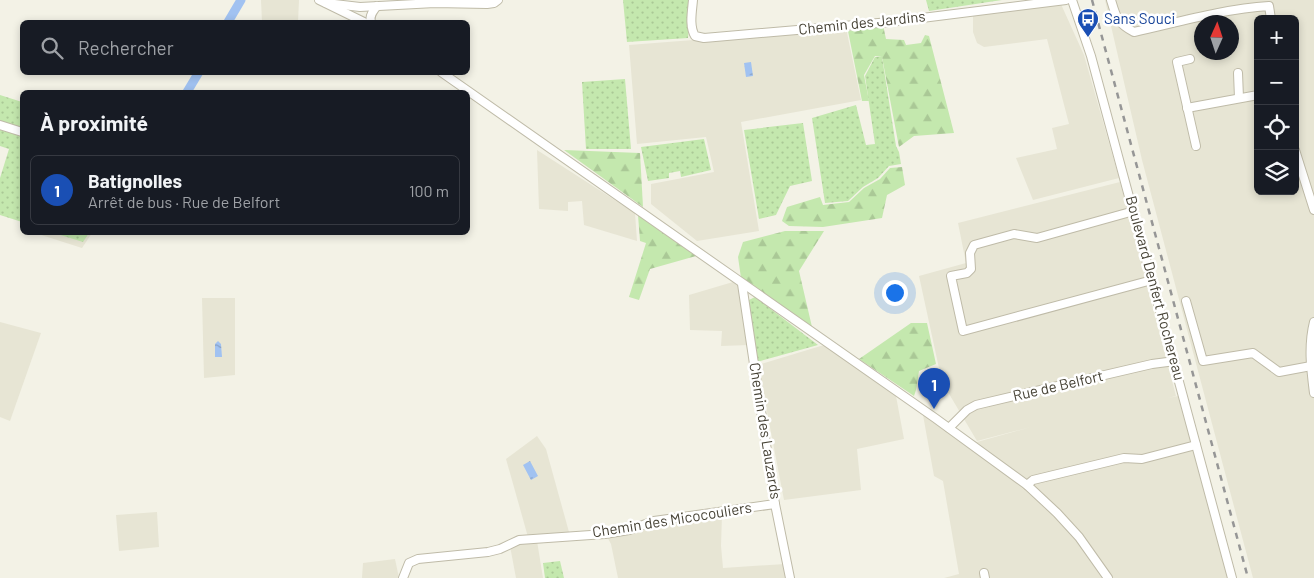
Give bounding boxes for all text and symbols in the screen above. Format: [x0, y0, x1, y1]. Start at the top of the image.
street label: Chemin des Jardins [797, 6, 926, 38]
bus stop icon: Sans Souci [1076, 7, 1100, 38]
place label: Sans Souci [1104, 9, 1175, 27]
north arrow [1194, 15, 1239, 60]
map controls [1254, 15, 1299, 195]
button: + [1254, 15, 1299, 60]
search box [20, 20, 470, 75]
icon: search [38, 34, 66, 62]
text: Rechercher [78, 36, 174, 59]
button: − [1254, 60, 1299, 105]
button: locate [1254, 105, 1299, 150]
text: À proximité [40, 110, 148, 135]
button: layers [1254, 150, 1299, 195]
text: Batignolles [88, 169, 182, 192]
text: 1 [54, 181, 60, 200]
text: 100 m [409, 181, 449, 200]
text: Arrêt de bus · Rue de Belfort [88, 192, 280, 211]
street label: Boulevard Denfert Rochereau [1123, 194, 1189, 382]
your location [882, 280, 908, 306]
street label: Chemin des Lauzards [746, 361, 786, 500]
street label: Rue de Belfort [1011, 366, 1105, 404]
pin: 1 [918, 368, 950, 409]
street label: Chemin des Micocouliers [591, 498, 753, 540]

